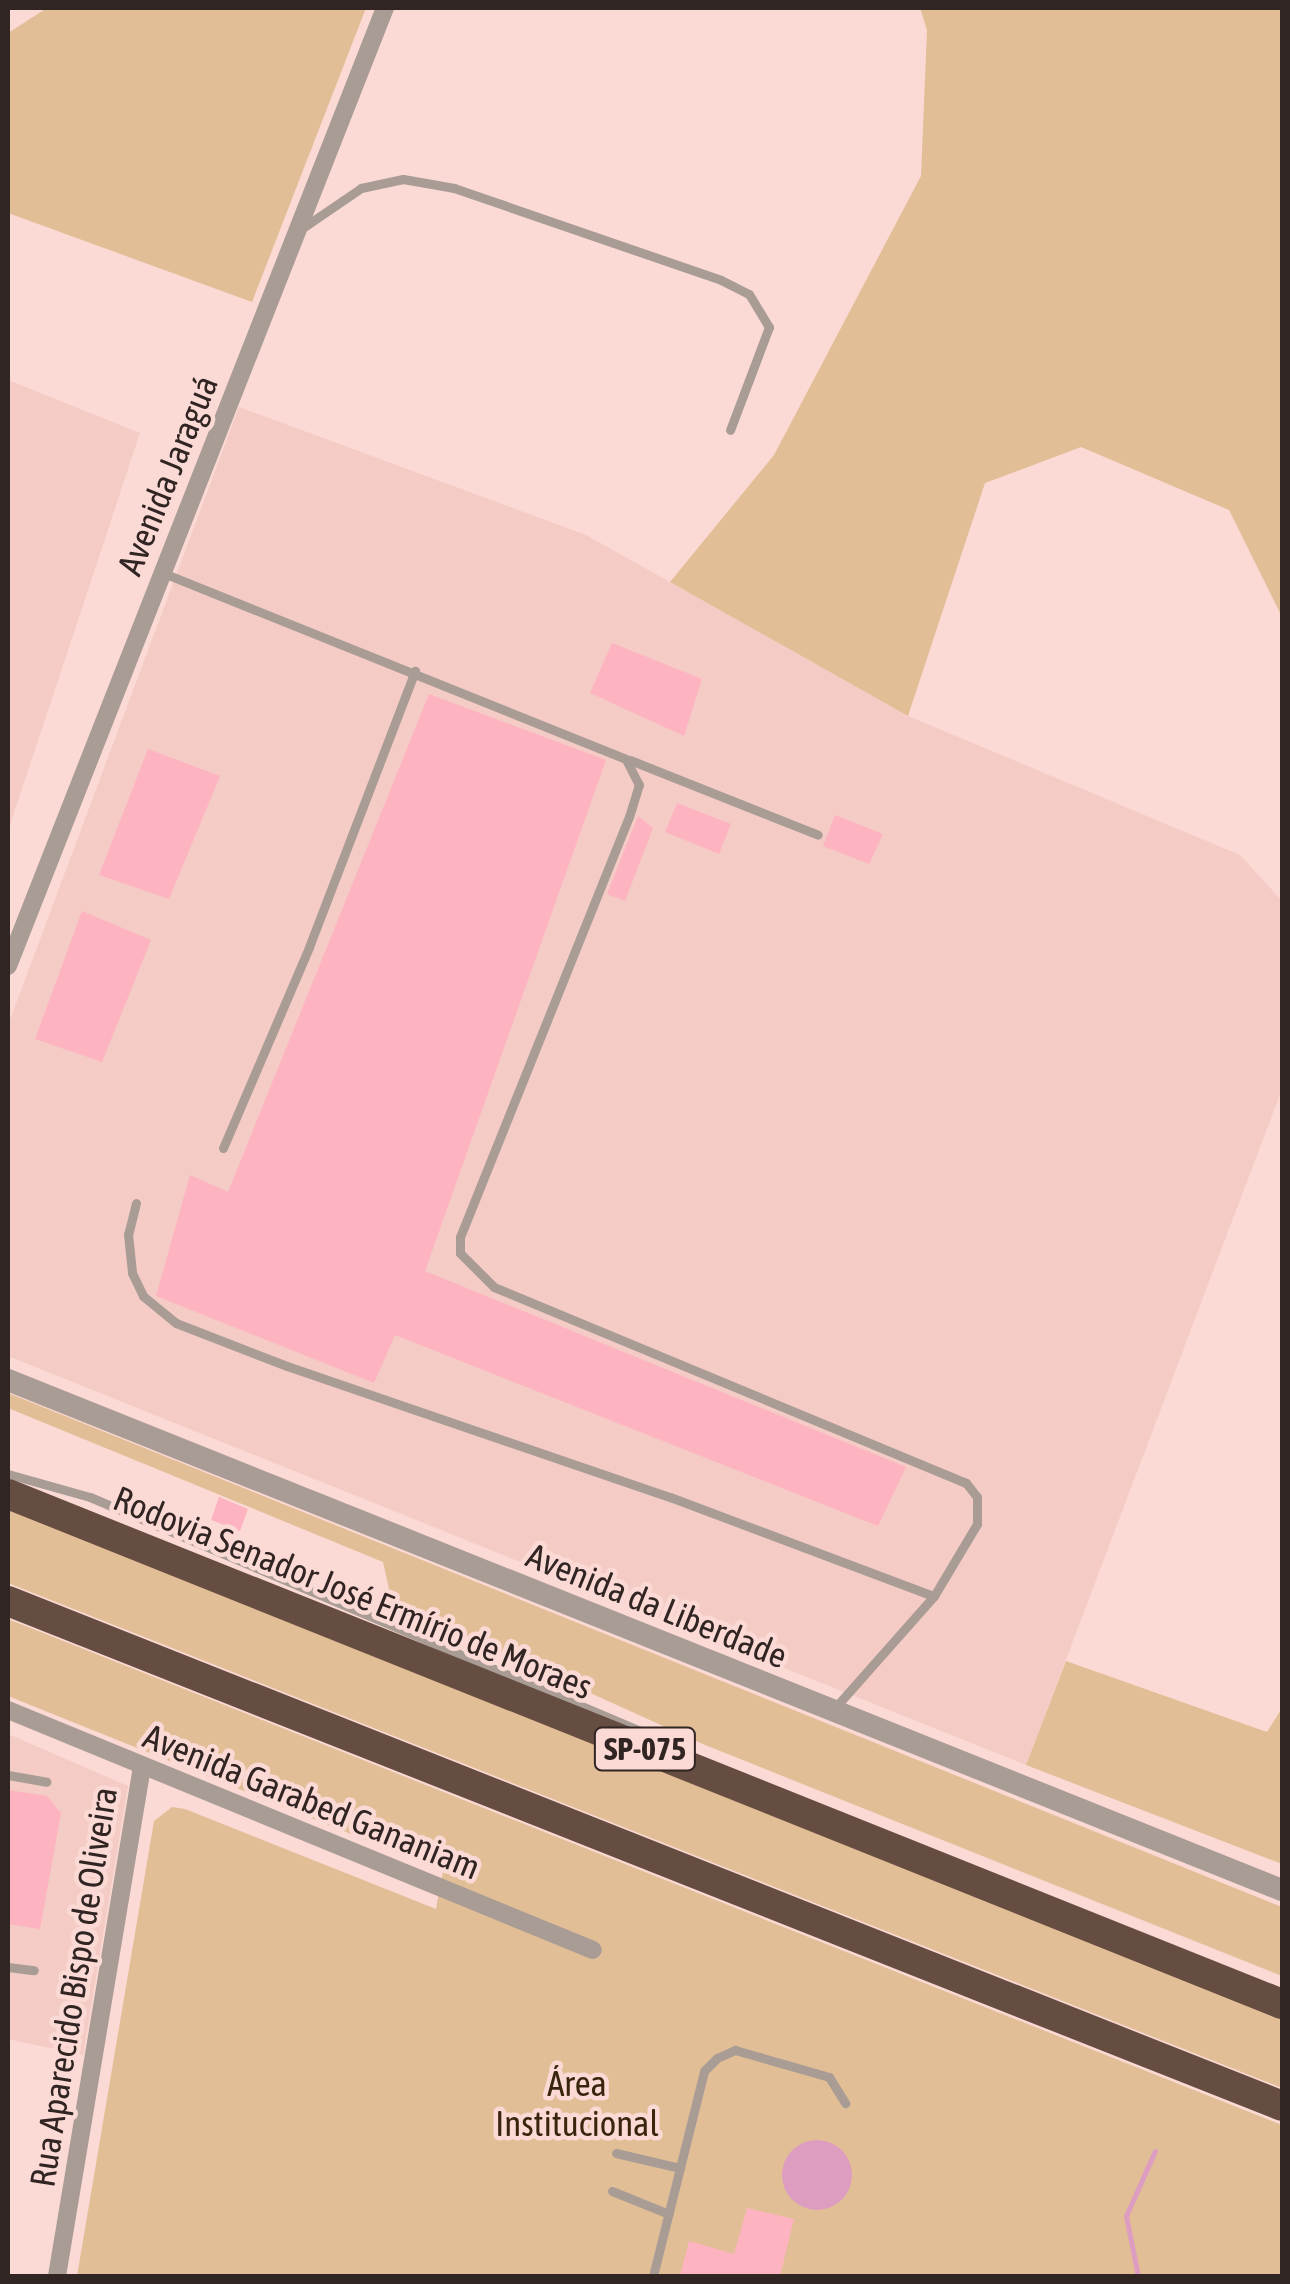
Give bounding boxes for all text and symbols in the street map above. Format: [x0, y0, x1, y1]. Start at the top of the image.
street label: Avenida Jaraguá [108, 369, 226, 581]
street label: Rodovia Senador José Ermírio de Moraes [108, 1477, 598, 1707]
street label: Avenida da Liberdade [521, 1534, 793, 1676]
street label: Avenida Garabed Gananiam [138, 1714, 486, 1888]
road number: SP-075 [592, 1722, 698, 1776]
street label: Rua Aparecido Bispo de Oliveira [21, 1784, 125, 2190]
park label: Área Institucional [495, 2062, 659, 2144]

